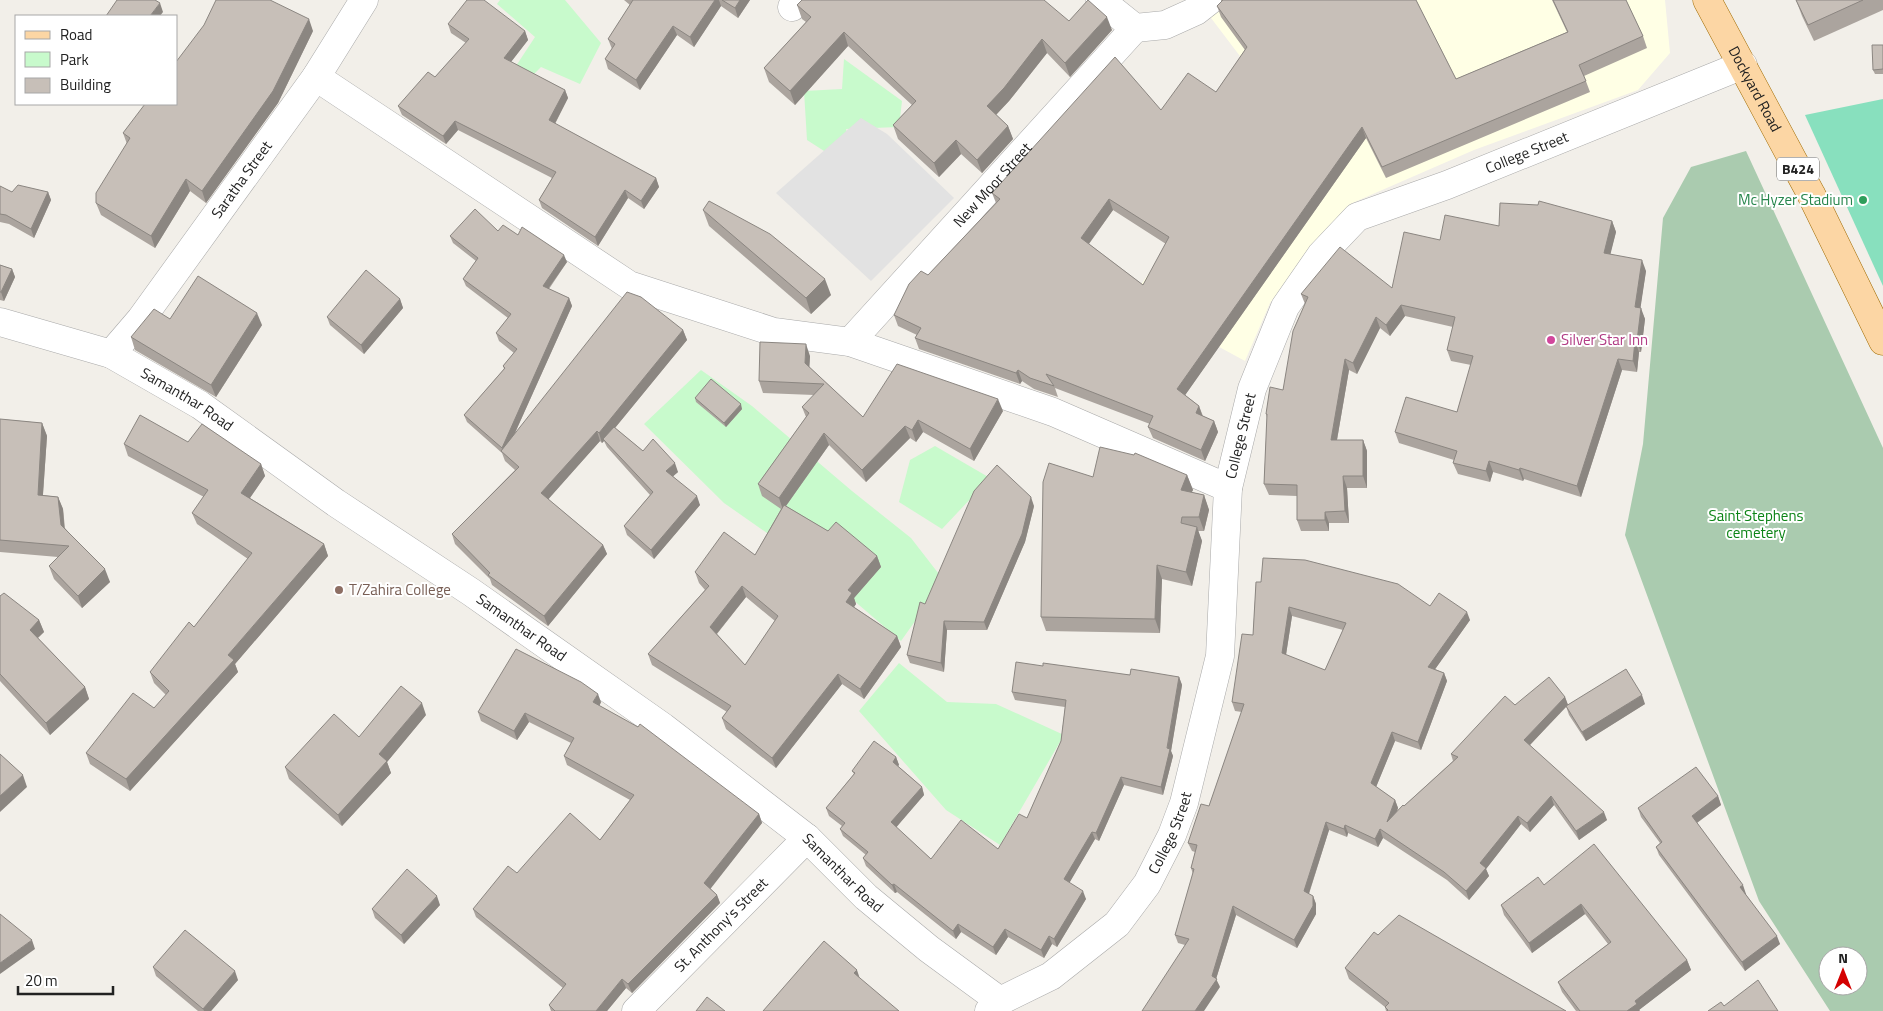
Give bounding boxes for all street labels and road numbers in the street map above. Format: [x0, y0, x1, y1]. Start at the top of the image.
street label: Dockyard Road [1723, 42, 1788, 136]
street label: College Street [1482, 125, 1572, 179]
street label: Saratha Street [205, 135, 278, 223]
street label: New Moor Street [947, 136, 1037, 232]
road number: B424 [1777, 157, 1819, 180]
street label: Samanthar Road [136, 361, 238, 437]
street label: College Street [1219, 390, 1262, 481]
street label: Samanthar Road [472, 587, 571, 667]
street label: College Street [1142, 789, 1197, 878]
street label: Samanthar Road [797, 828, 889, 918]
street label: St. Anthony's Street [668, 871, 773, 977]

